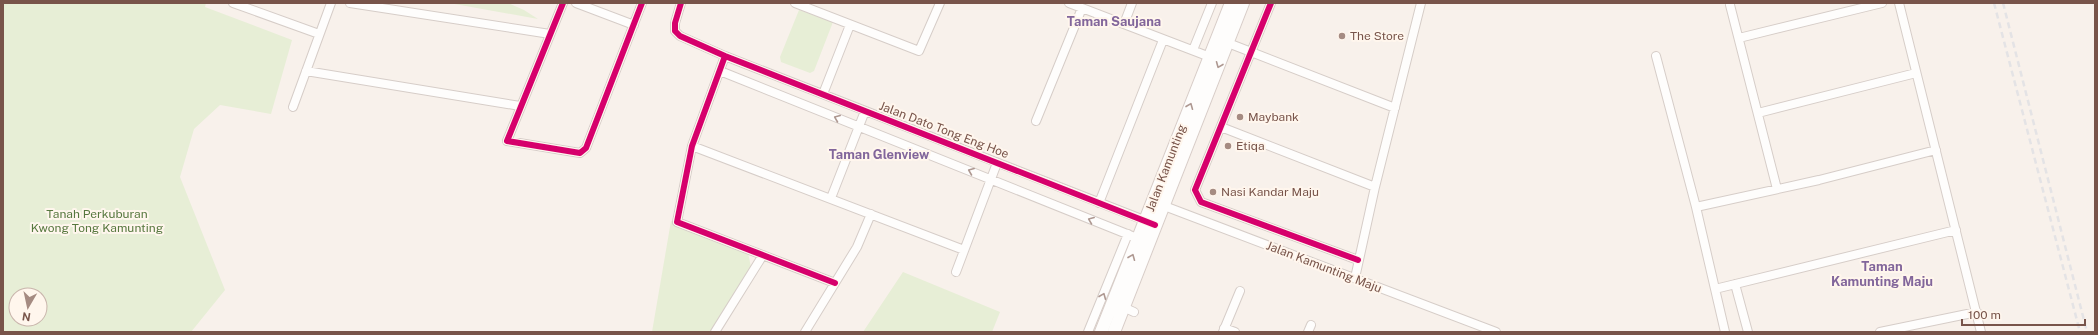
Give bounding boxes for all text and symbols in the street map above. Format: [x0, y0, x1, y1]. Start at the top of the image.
district label: Taman Saujana [1067, 14, 1161, 29]
place label: The Store [1350, 29, 1404, 43]
marker: The Store [1337, 31, 1347, 41]
one-way arrow [1215, 62, 1223, 69]
street label: Jalan Dato Tong Eng Hoe [877, 99, 1011, 161]
one-way arrow [1186, 103, 1194, 110]
place label: Maybank [1248, 110, 1299, 124]
marker: Maybank [1235, 112, 1245, 122]
one-way arrow [834, 114, 841, 122]
street label: Jalan Kamunting [1143, 122, 1189, 214]
place label: Etiqa [1236, 139, 1265, 153]
marker: Etiqa [1223, 141, 1233, 151]
district label: Taman Glenview [829, 147, 930, 162]
one-way arrow [967, 168, 974, 176]
place label: Nasi Kandar Maju [1221, 185, 1319, 199]
marker: Nasi Kandar Maju [1208, 187, 1218, 197]
park label: Tanah Perkuburan Kwong Tong Kamunting [31, 207, 163, 235]
one-way arrow [1088, 216, 1095, 224]
street label: Jalan Kamunting Maju [1264, 239, 1384, 296]
one-way arrow [1127, 253, 1135, 260]
district label: Taman Kamunting Maju [1831, 259, 1933, 289]
north arrow [8, 287, 48, 327]
one-way arrow [1098, 292, 1106, 299]
scale bar [1962, 301, 2085, 327]
text: 100 m [1968, 308, 2001, 322]
text: N [21, 310, 32, 323]

